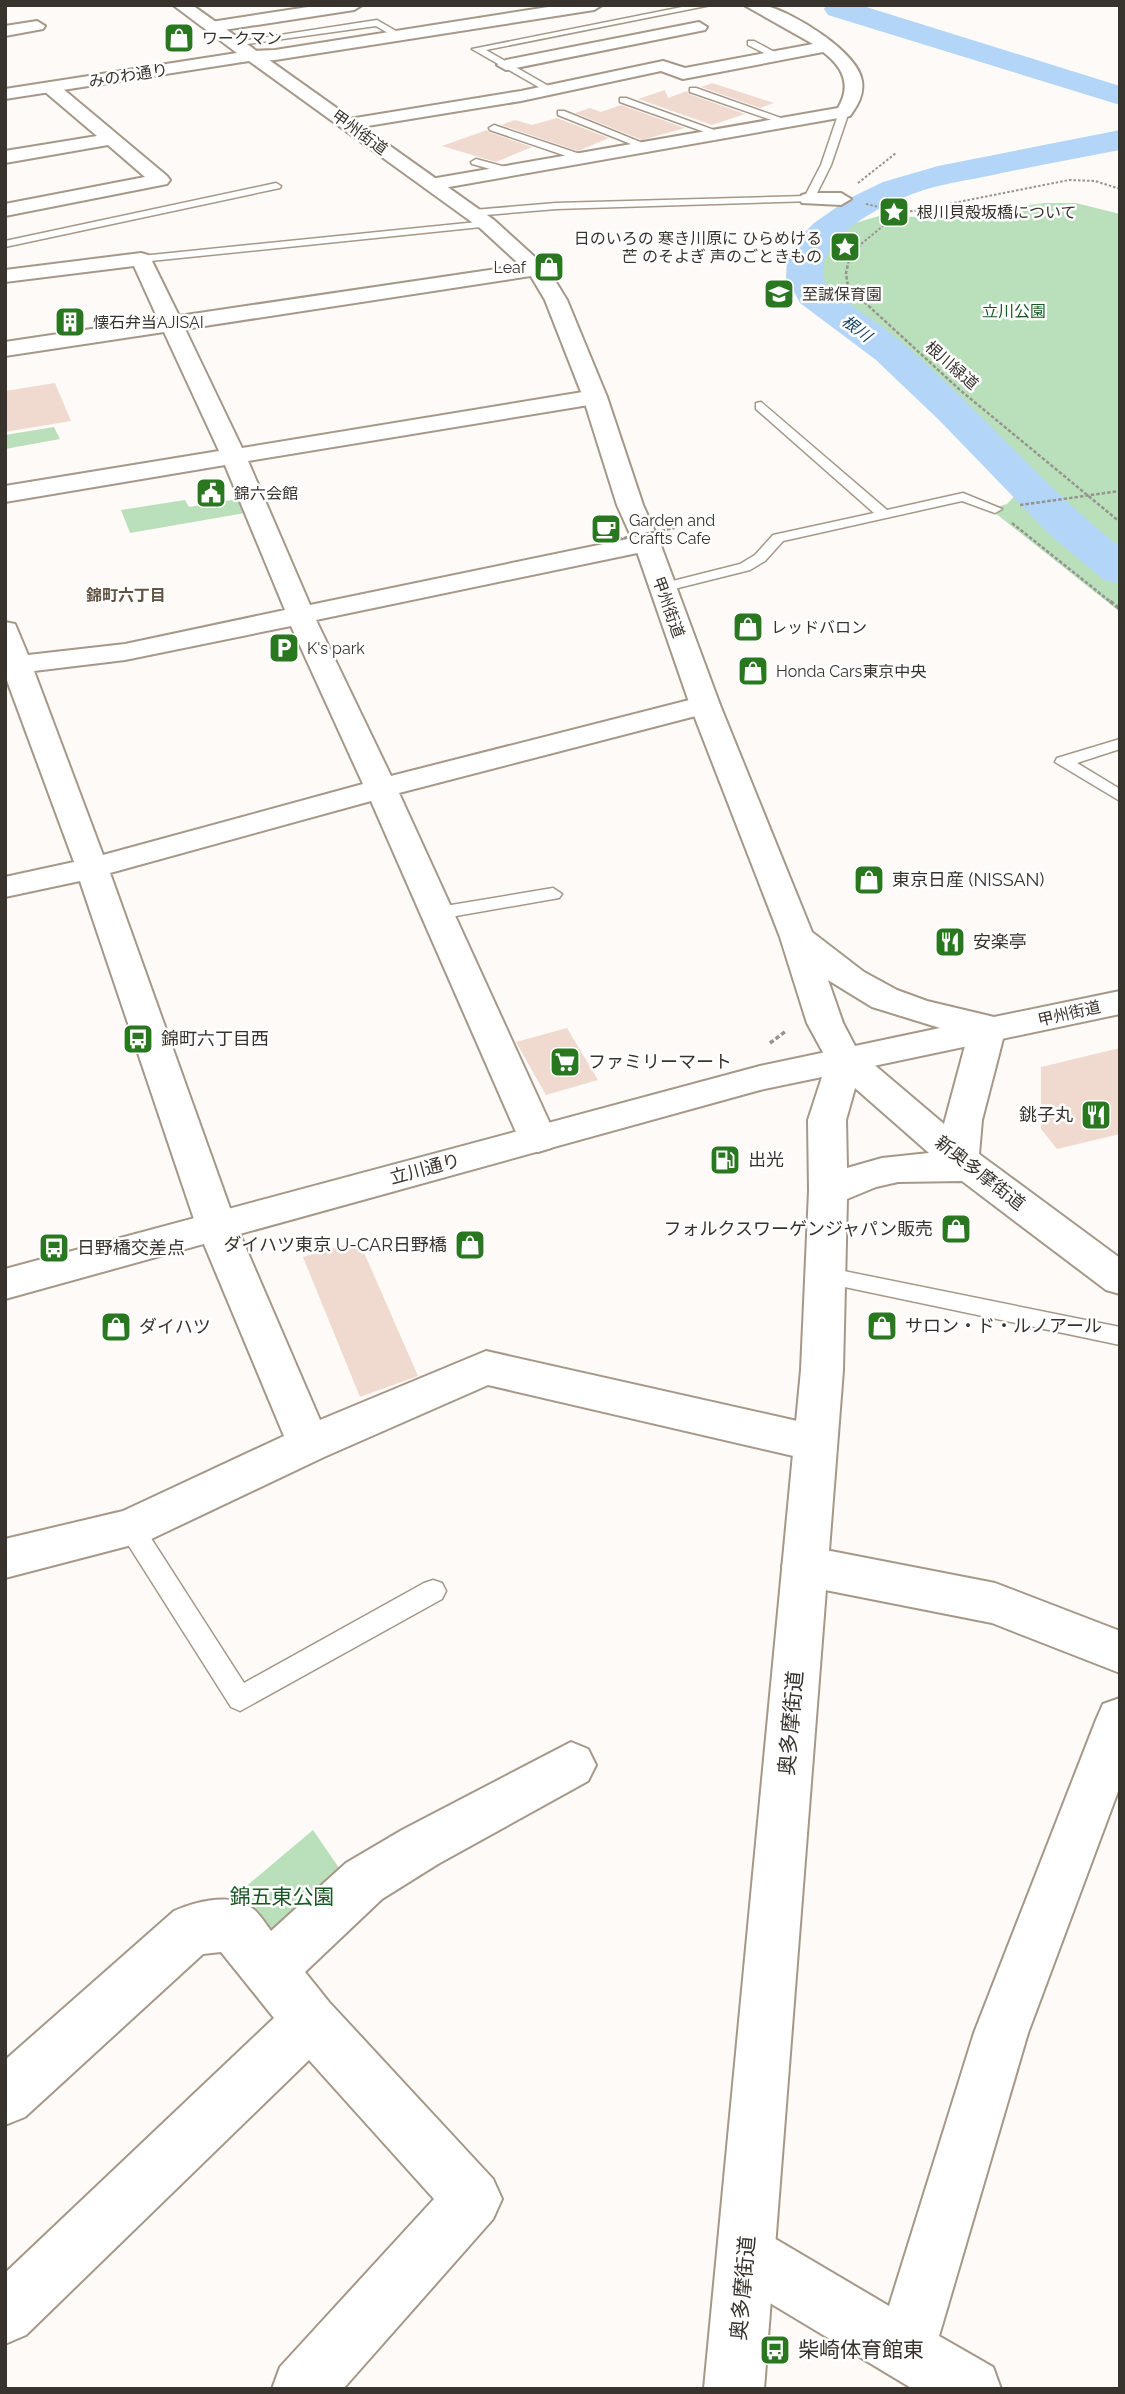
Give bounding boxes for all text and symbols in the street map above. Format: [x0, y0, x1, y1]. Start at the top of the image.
shop icon: ワークマン [162, 21, 196, 55]
place label: ワークマン [202, 29, 282, 48]
street label: みのわ通り [87, 60, 169, 91]
street label: 甲州街道 [328, 106, 391, 159]
place icon: 根川貝殻坂橋について [877, 195, 911, 229]
place label: 根川貝殻坂橋について [917, 203, 1077, 222]
place label: 日のいろの 寒き川原に ひらめける 芒 のそよぎ 声のごときもの [574, 229, 822, 266]
place icon: 日のいろの 寒き川原に ひらめける 芒 のそよぎ 声のごときもの [828, 230, 862, 264]
shop icon: Leaf [532, 250, 566, 284]
place label: Leaf [494, 258, 527, 277]
school or university icon: 至誠保育園 [762, 277, 796, 311]
place label: 至誠保育園 [802, 285, 882, 304]
park label: 立川公園 [982, 302, 1046, 321]
building icon: 懐石弁当AJISAI [53, 305, 87, 339]
water label: 根川 [838, 311, 877, 347]
place label: 懐石弁当AJISAI [93, 313, 204, 332]
street label: 根川緑道 [921, 337, 982, 394]
public building icon: 錦六会館 [194, 476, 228, 510]
place label: 錦六会館 [234, 484, 298, 503]
place label: Garden and Crafts Cafe [629, 511, 715, 548]
cafe icon: Garden and Crafts Cafe [589, 512, 623, 546]
street label: 甲州街道 [649, 574, 688, 640]
district label: 錦町六丁目 [86, 586, 166, 605]
shop icon: レッドバロン [731, 610, 765, 644]
place label: レッドバロン [771, 618, 867, 637]
parking icon: K's park [267, 631, 301, 665]
place label: K's park [307, 639, 365, 658]
shop icon: Honda Cars東京中央 [736, 654, 770, 688]
place label: Honda Cars東京中央 [776, 662, 926, 681]
shop icon: 東京日産 (NISSAN) [852, 863, 886, 897]
place label: 東京日産 (NISSAN) [892, 869, 1044, 890]
restaurant icon: 安楽亭 [933, 925, 967, 959]
place label: 安楽亭 [973, 931, 1027, 952]
street label: 甲州街道 [1036, 997, 1102, 1030]
bus stop icon: 錦町六丁目西 [121, 1022, 155, 1056]
place label: 錦町六丁目西 [161, 1028, 269, 1049]
supermarket icon: ファミリーマート [548, 1045, 582, 1079]
place label: ファミリーマート [588, 1051, 732, 1072]
restaurant icon: 銚子丸 [1079, 1098, 1113, 1132]
place label: 銚子丸 [1019, 1104, 1073, 1125]
street label: 新奥多摩街道 [931, 1131, 1029, 1214]
fuel station icon: 出光 [708, 1143, 742, 1177]
street label: 立川通り [387, 1149, 462, 1188]
place label: 出光 [748, 1149, 784, 1170]
shop icon: フォルクスワーゲンジャパン販売 [939, 1212, 973, 1246]
place label: フォルクスワーゲンジャパン販売 [664, 1218, 933, 1239]
shop icon: ダイハツ東京 U-CAR日野橋 [453, 1228, 487, 1262]
bus stop icon: 日野橋交差点 [37, 1231, 71, 1265]
place label: ダイハツ東京 U-CAR日野橋 [223, 1234, 447, 1255]
place label: 日野橋交差点 [77, 1237, 185, 1258]
shop icon: サロン・ド・ルノアール [865, 1309, 899, 1343]
shop icon: ダイハツ [99, 1310, 133, 1344]
place label: サロン・ド・ルノアール [905, 1315, 1102, 1336]
place label: ダイハツ [139, 1316, 211, 1337]
street label: 奥多摩街道 [773, 1670, 808, 1776]
park label: 錦五東公園 [230, 1884, 335, 1909]
street label: 奥多摩街道 [725, 2235, 760, 2341]
bus stop icon: 柴崎体育館東 [758, 2333, 792, 2367]
place label: 柴崎体育館東 [798, 2337, 924, 2362]

